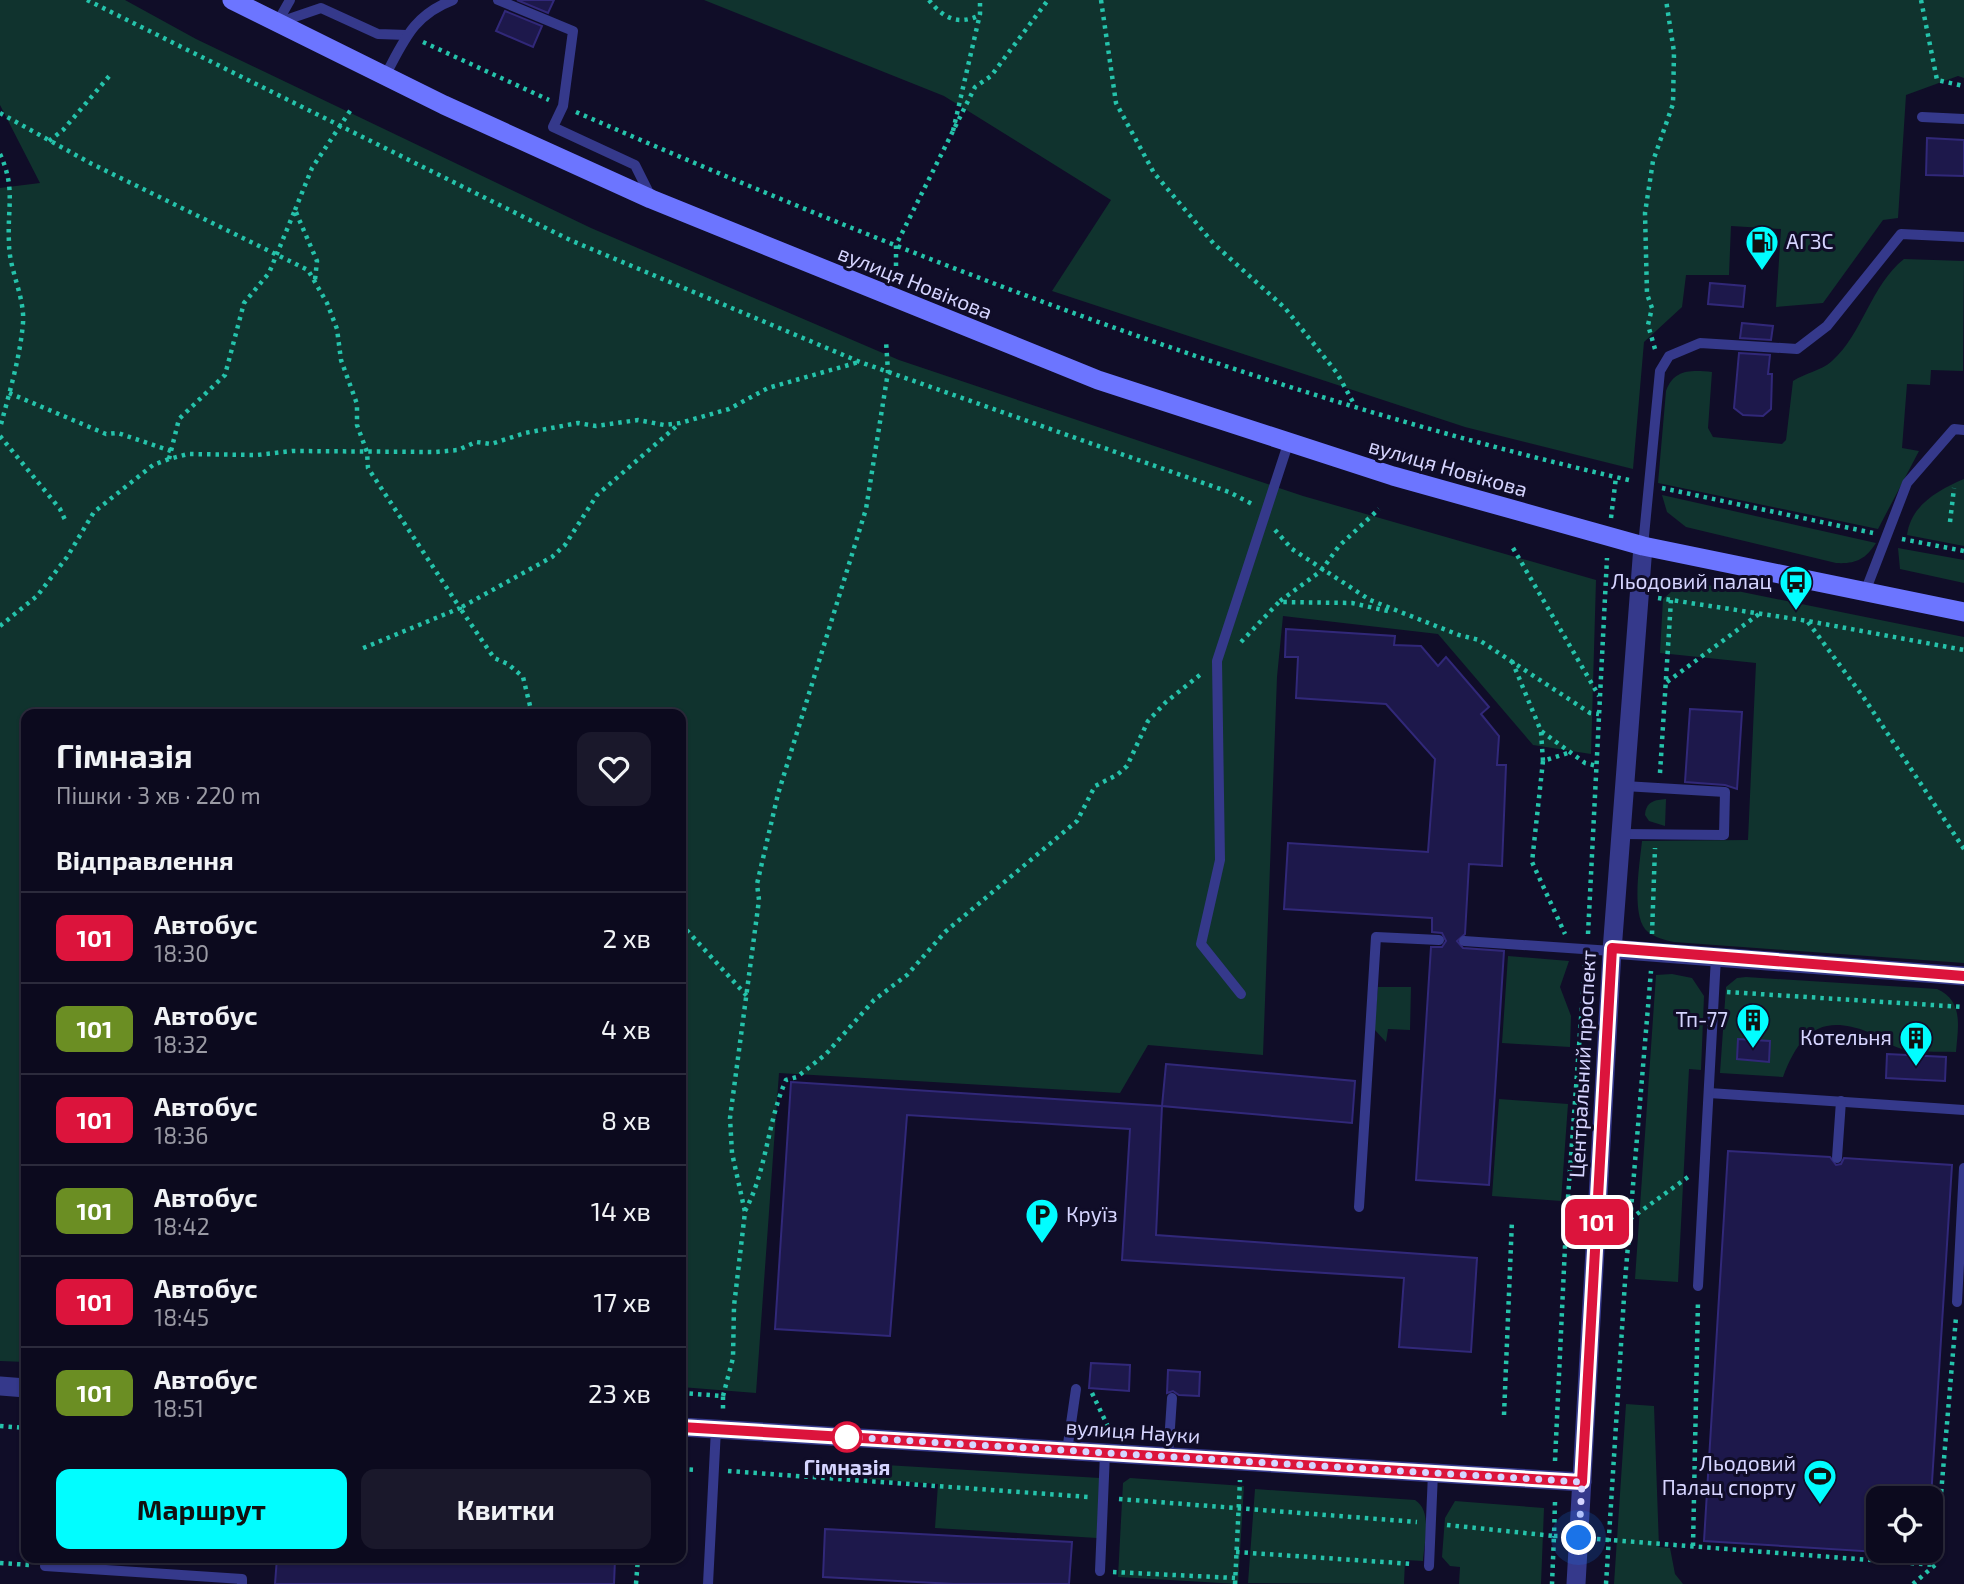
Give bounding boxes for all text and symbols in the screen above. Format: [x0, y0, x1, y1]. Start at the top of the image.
fuel station icon: АГЗС [1743, 223, 1781, 272]
place label: АГЗС [1786, 228, 1833, 253]
street label: вулиця Новікова [834, 239, 996, 325]
street label: вулиця Новікова [1366, 432, 1531, 502]
bus stop icon: Льодовий палац [1777, 563, 1815, 612]
place label: Льодовий палац [1611, 568, 1772, 593]
button: heart [577, 732, 651, 806]
text: Гімназія [56, 735, 193, 775]
text: Пішки · 3 хв · 220 m [56, 781, 261, 809]
text: Відправлення [56, 844, 234, 875]
text: Автобус [154, 908, 257, 939]
text: 2 хв [602, 922, 651, 953]
text: 101 [77, 923, 112, 952]
text: 18:30 [154, 939, 209, 967]
street label: Центральний проспект [1563, 949, 1600, 1178]
text: Автобус [154, 999, 257, 1030]
building icon: Тп-77 [1734, 1001, 1772, 1050]
place label: Тп-77 [1676, 1006, 1728, 1031]
text: 4 хв [601, 1013, 651, 1044]
text: 101 [77, 1014, 112, 1043]
building icon: Котельня [1897, 1019, 1935, 1068]
place label: Котельня [1800, 1024, 1892, 1049]
text: 18:32 [154, 1030, 208, 1058]
text: Автобус [154, 1090, 257, 1121]
text: 8 хв [601, 1104, 651, 1135]
text: 101 [77, 1105, 112, 1134]
text: 18:36 [154, 1121, 209, 1149]
text: Автобус [154, 1181, 257, 1212]
text: 14 хв [591, 1195, 651, 1226]
text: 101 [77, 1196, 112, 1225]
parking icon: Круїз [1023, 1196, 1061, 1245]
line badge: 101 [1557, 1199, 1637, 1245]
place label: Круїз [1066, 1201, 1118, 1227]
text: 101 [1579, 1207, 1615, 1236]
text: 18:42 [154, 1212, 210, 1240]
text: Автобус [154, 1272, 257, 1303]
text: 17 хв [593, 1286, 651, 1317]
text: 101 [77, 1287, 112, 1316]
text: 18:45 [154, 1303, 209, 1331]
text: Автобус [154, 1363, 257, 1394]
text: 23 хв [588, 1377, 651, 1408]
text: 101 [77, 1378, 112, 1407]
text: 18:51 [154, 1394, 204, 1422]
street label: вулиця Науки [1065, 1413, 1201, 1449]
marker: Гімназія [832, 1422, 862, 1452]
place label: Льодовий Палац спорту [1662, 1450, 1796, 1500]
place label: Гімназія [804, 1454, 890, 1479]
sports icon: Льодовий Палац спорту [1801, 1457, 1839, 1506]
button: Маршрут [56, 1469, 347, 1549]
button: Квитки [361, 1469, 651, 1549]
map controls [1866, 1486, 1943, 1563]
button: locate [1866, 1486, 1943, 1563]
your location [1561, 1520, 1596, 1555]

